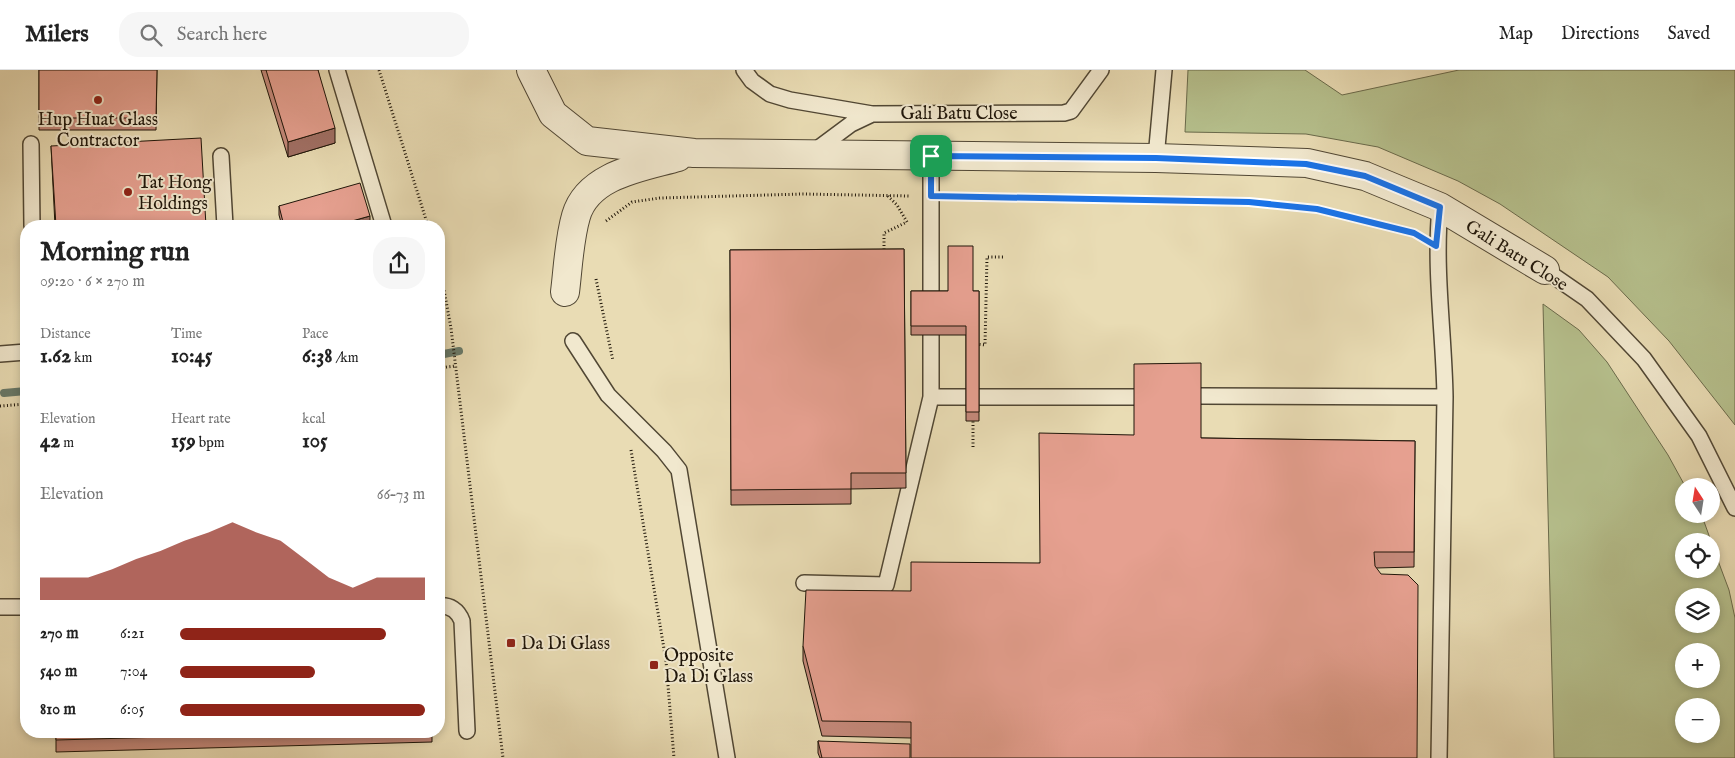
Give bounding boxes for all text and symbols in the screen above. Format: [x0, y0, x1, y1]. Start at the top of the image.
search box [119, 12, 469, 57]
text: Milers [25, 19, 89, 50]
icon: search [137, 21, 165, 49]
text: Search here [177, 23, 267, 47]
text: Map [1499, 23, 1533, 46]
text: Directions [1561, 23, 1639, 46]
text: Saved [1667, 23, 1710, 46]
marker: Hup Huat Glass Contractor [92, 94, 104, 106]
street label: Gali Batu Close [901, 103, 1017, 126]
place label: Hup Huat Glass Contractor [38, 109, 158, 153]
pin [910, 135, 952, 177]
icon: arrive [917, 142, 945, 170]
place label: Tat Hong Holdings [138, 172, 212, 216]
marker: Tat Hong Holdings [122, 186, 134, 198]
street label: Gali Batu Close [1461, 216, 1572, 297]
text: Morning run [40, 235, 190, 270]
button: share [373, 237, 425, 289]
text: 09:20 · 6 × 270 m [40, 272, 145, 292]
text: Distance [40, 325, 91, 343]
text: Time [171, 325, 202, 343]
text: Pace [302, 325, 329, 343]
text: 1.62 [40, 343, 71, 370]
text: 10:45 [171, 343, 212, 370]
text: 6:38 [302, 343, 332, 370]
text: km [71, 349, 92, 367]
text: /km [332, 349, 359, 367]
text: Elevation [40, 410, 96, 428]
text: Heart rate [171, 410, 231, 428]
text: kcal [302, 410, 325, 428]
text: 42 [40, 428, 60, 455]
text: 159 [171, 428, 196, 455]
text: 105 [302, 428, 328, 455]
text: m [60, 434, 74, 452]
text: bpm [196, 434, 225, 452]
north arrow [1675, 478, 1720, 522]
map controls [1675, 478, 1720, 743]
text: Elevation [40, 485, 103, 505]
text: 66–73 m [377, 485, 425, 505]
button: locate [1675, 533, 1720, 578]
button: layers [1675, 588, 1720, 633]
text: 270 m [40, 624, 79, 644]
text: 6:21 [120, 624, 144, 644]
place label: Da Di Glass [521, 633, 610, 656]
marker: Da Di Glass [505, 637, 517, 649]
button: + [1675, 643, 1720, 688]
place label: Opposite Da Di Glass [664, 645, 753, 689]
marker: Opposite Da Di Glass [648, 659, 660, 671]
text: 540 m [40, 662, 77, 682]
text: 7:04 [120, 662, 147, 682]
button: − [1675, 698, 1720, 743]
text: 810 m [40, 700, 76, 720]
text: 6:05 [120, 700, 145, 720]

